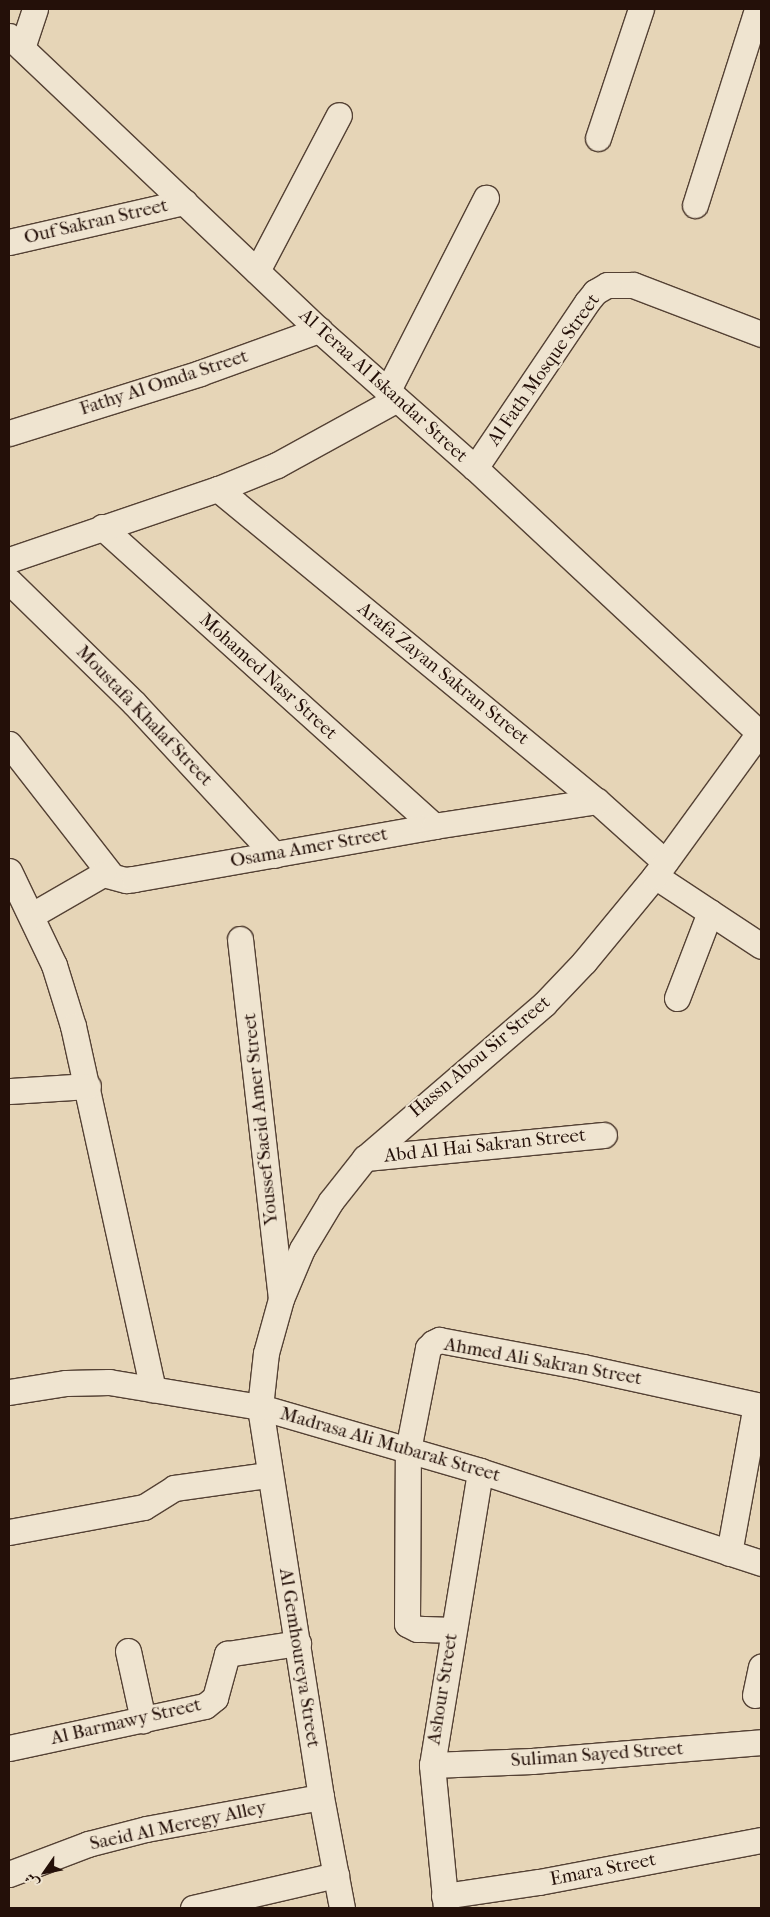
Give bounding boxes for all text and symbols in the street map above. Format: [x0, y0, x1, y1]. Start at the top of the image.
street label: Ouf Sakran Street [22, 194, 170, 250]
street label: Al Fath Mosque Street [483, 290, 605, 450]
street label: Al Teraa Al Iskandar Street [294, 304, 472, 468]
street label: Fathy Al Omda Street [77, 345, 251, 421]
street label: Arafa Zayan Sakran Street [353, 598, 533, 750]
street label: Mohamed Nasr Street [194, 609, 342, 745]
street label: Moustafa Khalaf Street [71, 641, 217, 791]
street label: Osama Amer Street [229, 823, 389, 873]
street label: Hassn Abou Sir Street [405, 991, 555, 1123]
street label: Youssef Saeid Amer Street [239, 1012, 283, 1226]
street label: Abd Al Hai Sakran Street [383, 1124, 587, 1168]
street label: Ahmed Ali Sakran Street [442, 1333, 644, 1391]
street label: Madrasa Ali Mubarak Street [277, 1403, 503, 1487]
street label: Al Gemhoureya Street [274, 1567, 324, 1749]
street label: Ashour Street [423, 1632, 463, 1746]
street label: Al Barmawy Street [49, 1694, 203, 1750]
street label: Suliman Sayed Street [510, 1738, 684, 1772]
street label: Saeid Al Meregy Alley [88, 1796, 268, 1856]
north arrow [20, 1847, 70, 1897]
street label: Emara Street [548, 1849, 658, 1891]
text: ش [21, 1870, 43, 1891]

